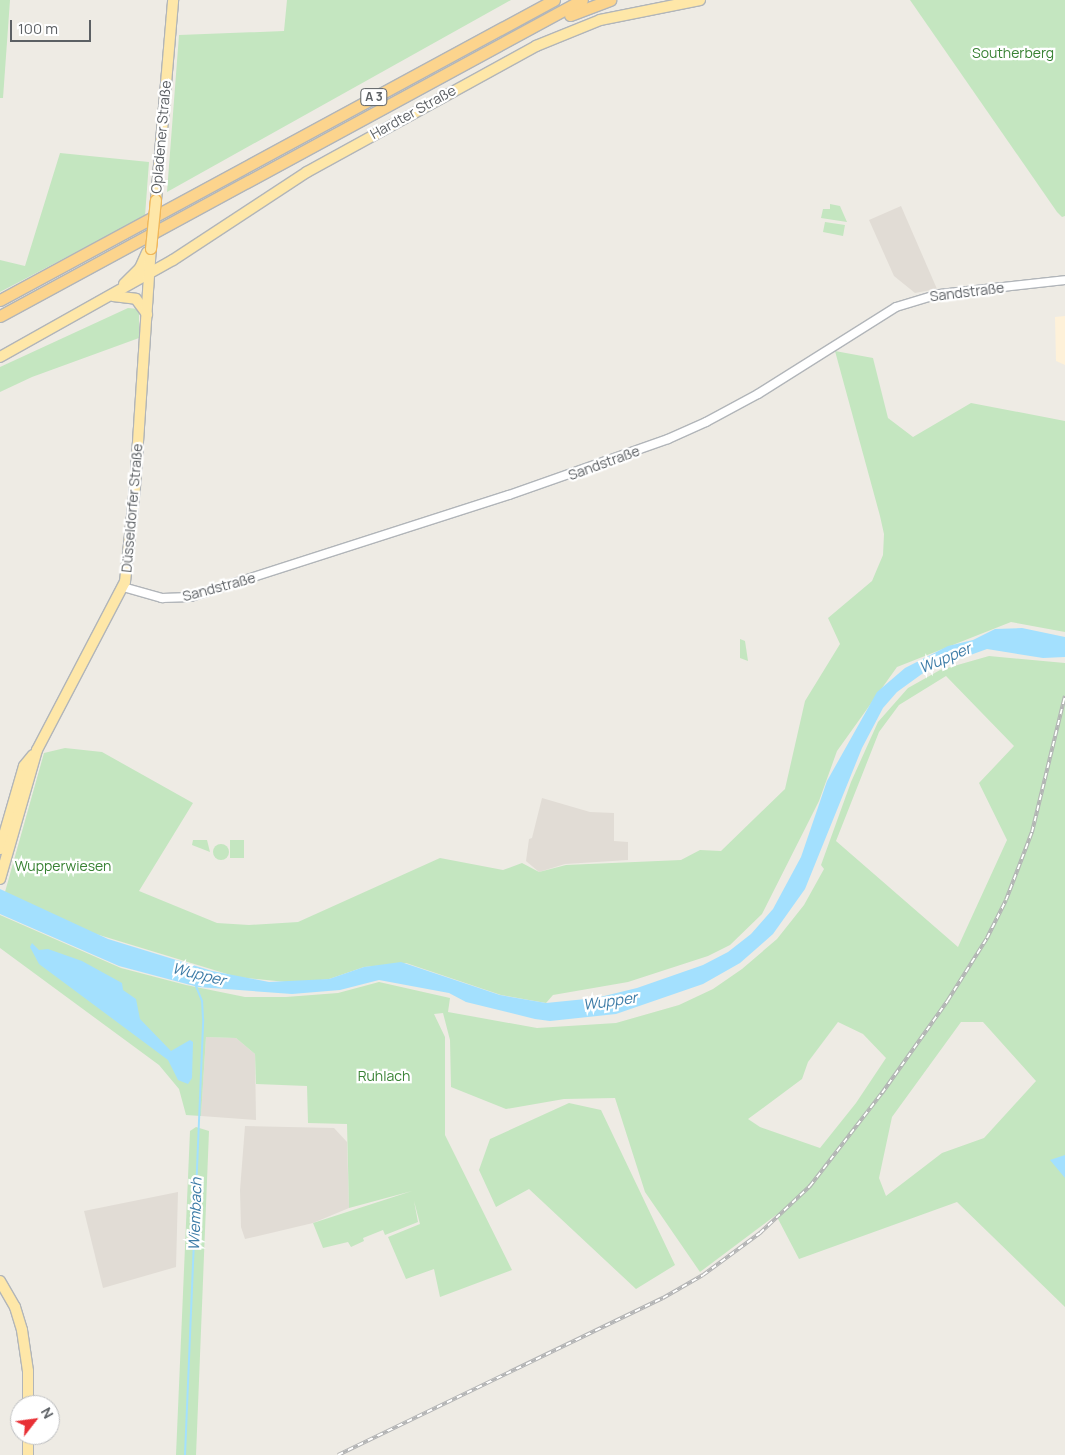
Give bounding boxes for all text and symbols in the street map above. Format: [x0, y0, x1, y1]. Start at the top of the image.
scale bar [12, 10, 94, 42]
text: 100 m [18, 18, 58, 39]
park label: Southerberg [972, 45, 1054, 61]
street label: Opladener Straße [148, 80, 174, 194]
street label: Hardter Straße [367, 82, 459, 142]
road number: A 3 [360, 88, 388, 106]
street label: Sandstraße [929, 279, 1005, 305]
street label: Sandstraße [566, 442, 642, 484]
street label: Düsseldorfer Straße [118, 443, 146, 573]
street label: Sandstraße [181, 569, 257, 605]
water label: Wupper [916, 639, 974, 677]
park label: Wupperwiesen [15, 858, 111, 874]
water label: Wupper [170, 959, 228, 989]
water label: Wupper [582, 988, 638, 1014]
park label: Ruhlach [358, 1068, 410, 1084]
water label: Wiembach [185, 1177, 205, 1251]
north arrow [10, 1395, 60, 1445]
text: N [37, 1404, 58, 1422]

